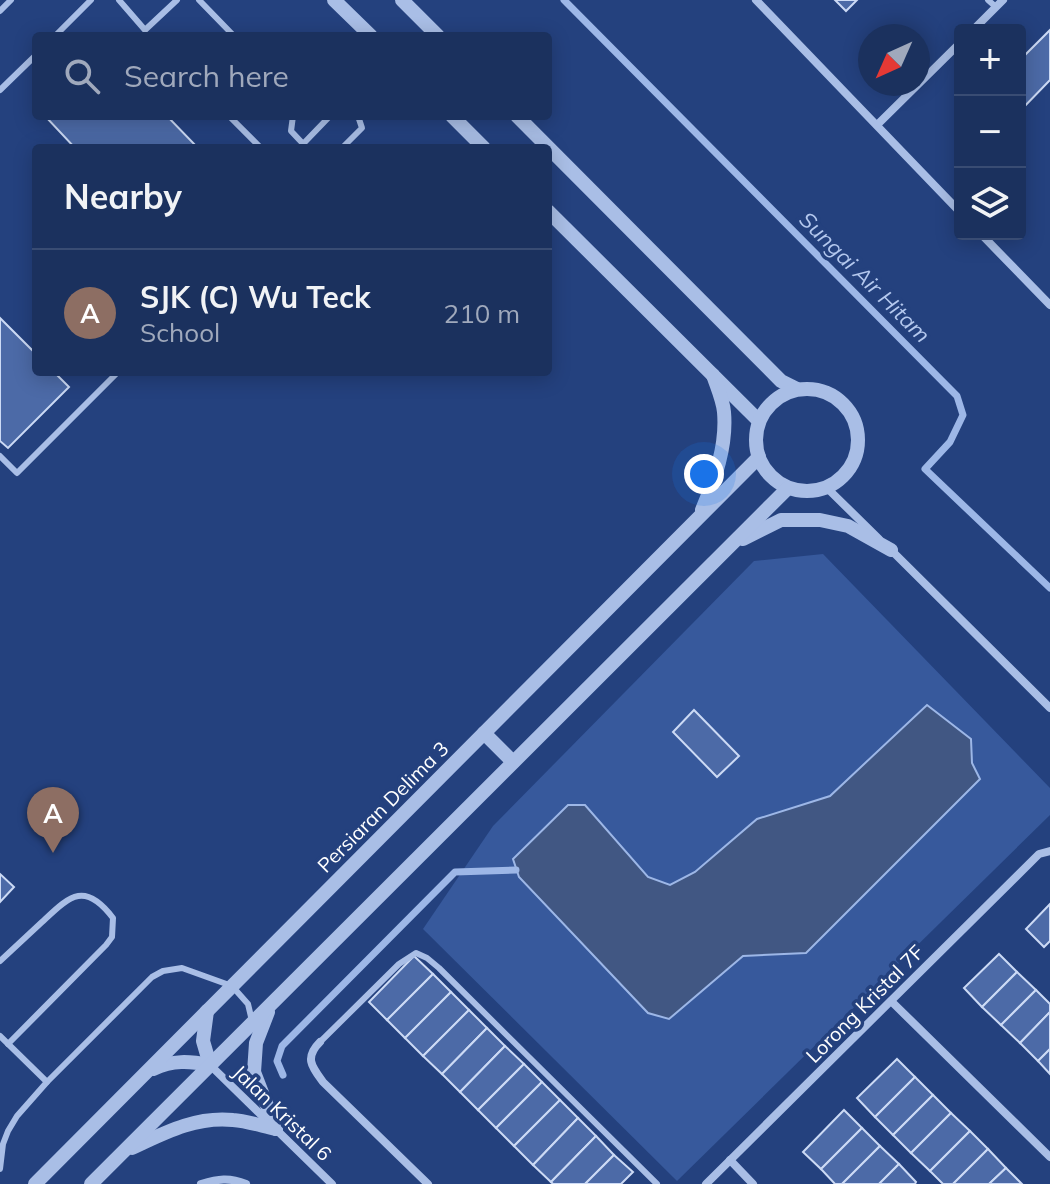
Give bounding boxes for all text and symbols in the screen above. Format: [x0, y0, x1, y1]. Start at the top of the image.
north arrow [858, 24, 930, 96]
map controls [954, 24, 1026, 240]
button: + [954, 24, 1026, 96]
search box [32, 32, 552, 120]
icon: search [60, 54, 104, 98]
text: Search here [124, 57, 289, 95]
button: − [954, 96, 1026, 168]
button: layers [954, 168, 1026, 240]
text: Nearby [64, 175, 182, 218]
water label: Sungai Air Hitam [794, 206, 936, 348]
text: SJK (C) Wu Teck [140, 278, 371, 316]
text: A [80, 297, 100, 330]
text: 210 m [444, 297, 520, 330]
text: School [140, 316, 220, 349]
your location [684, 454, 724, 494]
street label: Persiaran Delima 3 [312, 736, 454, 878]
pin: A [27, 787, 79, 853]
street label: Lorong Kristal 7F [800, 939, 929, 1068]
street label: Jalan Kristal 6 [228, 1059, 337, 1166]

